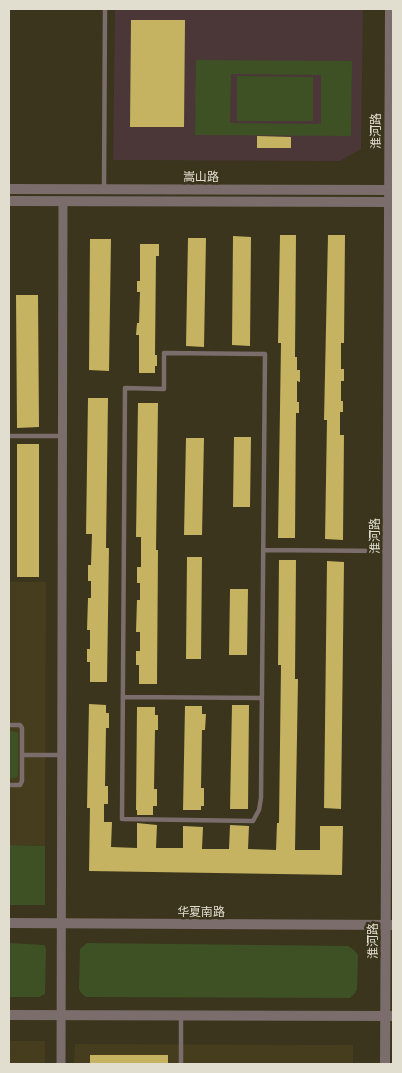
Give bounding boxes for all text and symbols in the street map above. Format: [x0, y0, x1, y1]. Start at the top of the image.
street label: 淮河路 [369, 113, 383, 149]
street label: 嵩山路 [183, 170, 219, 184]
street label: 淮河路 [368, 518, 382, 554]
street label: 华夏南路 [177, 905, 225, 919]
street label: 淮河路 [366, 923, 380, 959]

